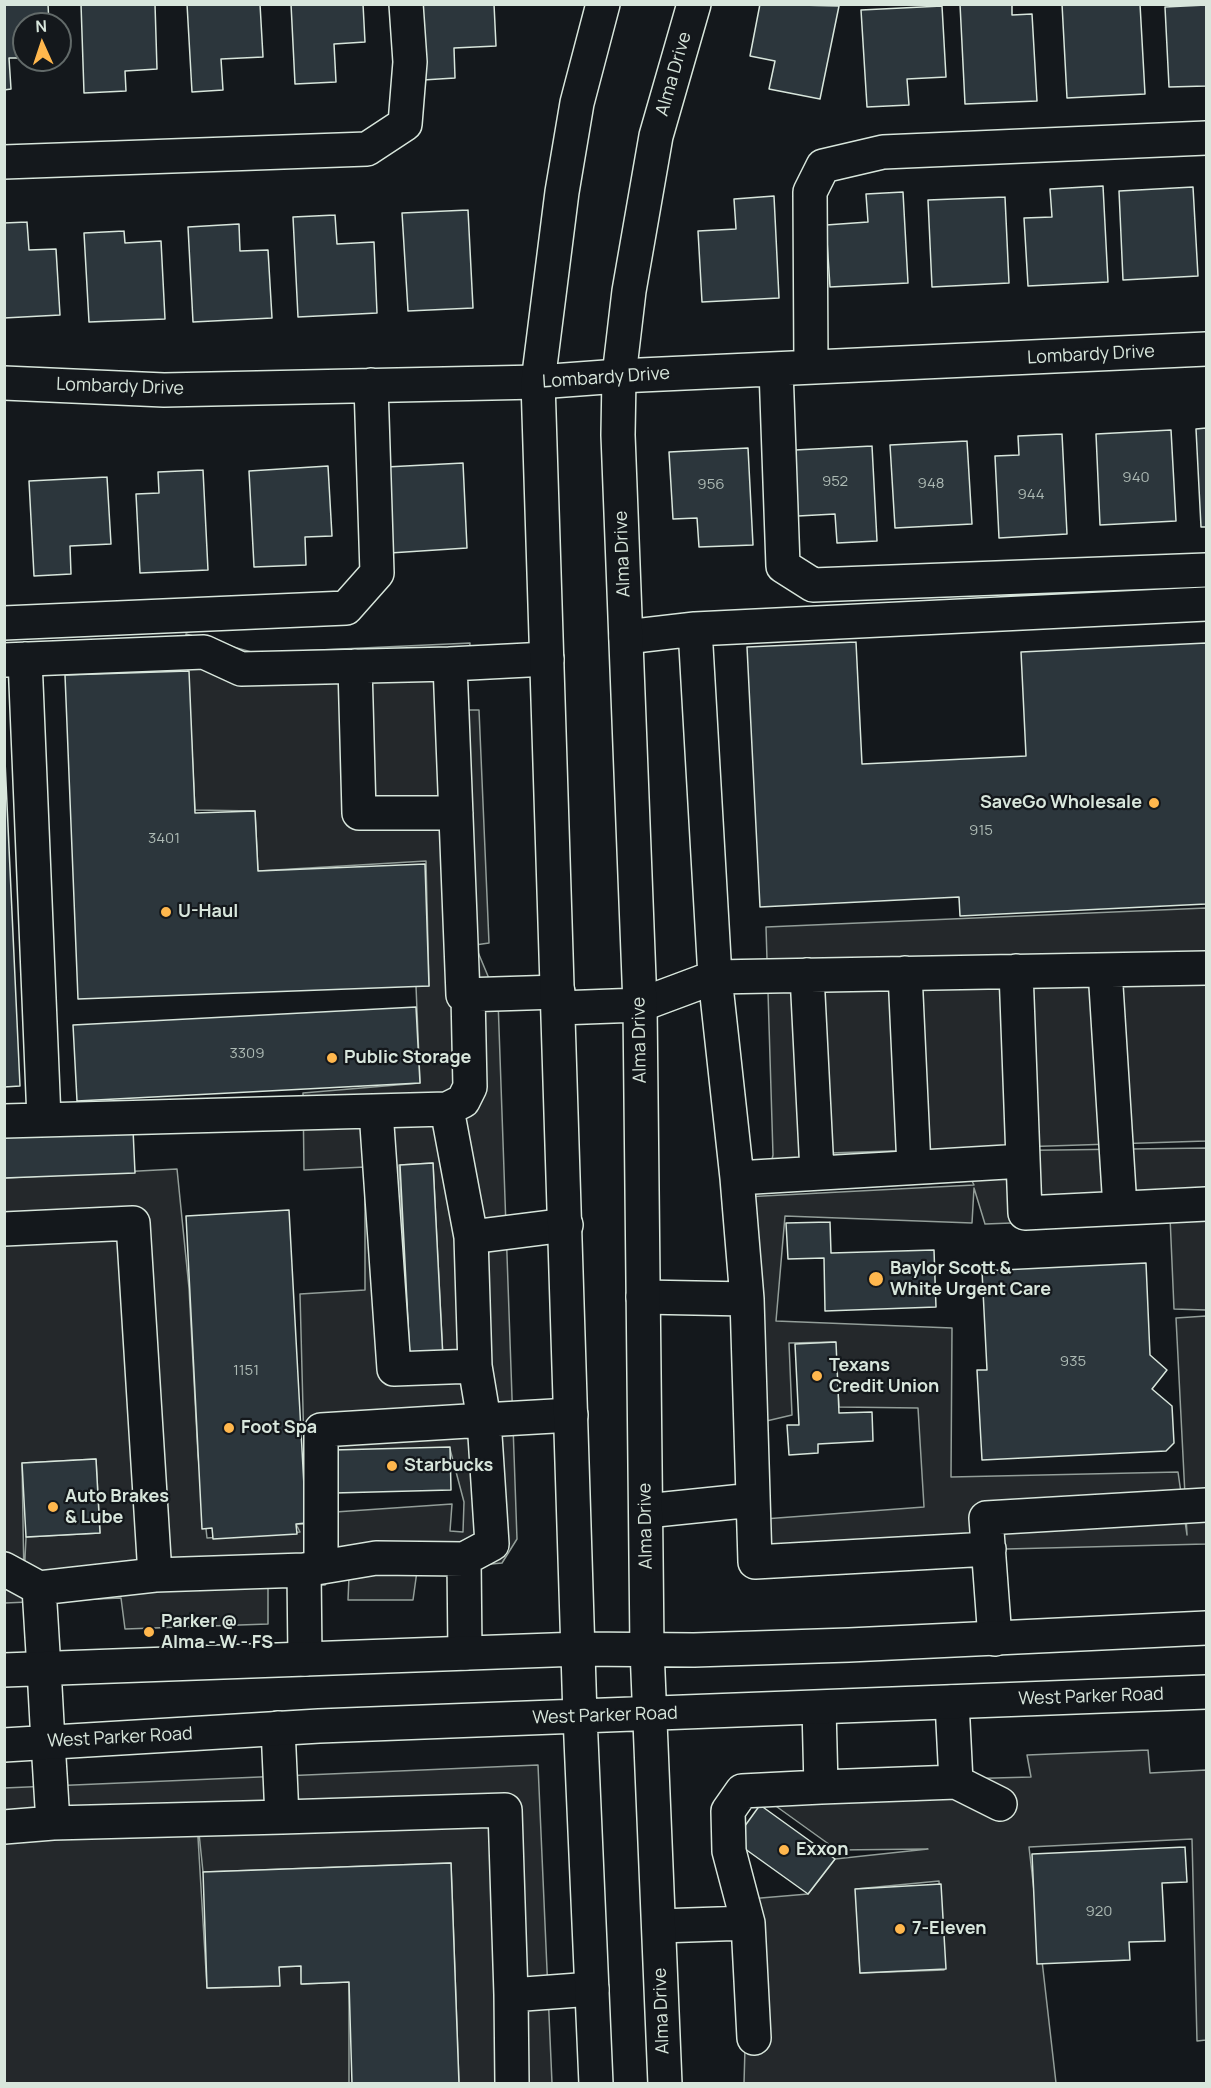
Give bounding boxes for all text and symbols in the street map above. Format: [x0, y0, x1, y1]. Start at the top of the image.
north arrow [12, 12, 72, 72]
text: N [35, 15, 47, 37]
street label: Alma Drive [652, 29, 696, 119]
street label: Lombardy Drive [1027, 341, 1155, 369]
street label: Lombardy Drive [541, 363, 671, 393]
street label: Lombardy Drive [56, 374, 184, 400]
house number: 940 [1122, 469, 1150, 487]
house number: 952 [822, 473, 848, 491]
house number: 948 [918, 475, 944, 493]
house number: 956 [697, 476, 725, 494]
house number: 944 [1017, 486, 1045, 504]
street label: Alma Drive [611, 510, 635, 598]
place label: SaveGo Wholesale [980, 792, 1142, 814]
marker: SaveGo Wholesale [1147, 796, 1161, 810]
house number: 915 [969, 822, 993, 840]
house number: 3401 [148, 830, 180, 848]
place label: U-Haul [178, 901, 238, 923]
marker: U-Haul [159, 905, 173, 919]
street label: Alma Drive [628, 997, 652, 1083]
house number: 3309 [229, 1045, 265, 1063]
place label: Public Storage [344, 1047, 471, 1069]
marker: Public Storage [325, 1051, 339, 1065]
place label: Baylor Scott & White Urgent Care [890, 1258, 1051, 1300]
marker: Baylor Scott & White Urgent Care [867, 1270, 885, 1288]
house number: 935 [1060, 1353, 1086, 1371]
place label: Texans Credit Union [829, 1355, 939, 1398]
house number: 1151 [233, 1362, 259, 1380]
marker: Texans Credit Union [810, 1369, 824, 1383]
place label: Foot Spa [241, 1417, 317, 1439]
marker: Foot Spa [222, 1421, 236, 1435]
place label: Starbucks [404, 1455, 493, 1477]
marker: Starbucks [385, 1459, 399, 1473]
street label: Alma Drive [634, 1483, 658, 1569]
place label: Auto Brakes & Lube [65, 1486, 169, 1528]
marker: Auto Brakes & Lube [46, 1500, 60, 1514]
place label: Parker @ Alma - W - FS [161, 1611, 273, 1654]
marker: Parker @ Alma - W - FS [142, 1625, 156, 1639]
street label: West Parker Road [1018, 1684, 1164, 1710]
street label: West Parker Road [532, 1703, 678, 1729]
street label: West Parker Road [47, 1723, 193, 1753]
place label: Exxon [796, 1839, 848, 1861]
marker: Exxon [777, 1843, 791, 1857]
house number: 920 [1085, 1903, 1113, 1921]
place label: 7-Eleven [912, 1918, 987, 1940]
marker: 7-Eleven [893, 1922, 907, 1936]
street label: Alma Drive [650, 1967, 674, 2055]

